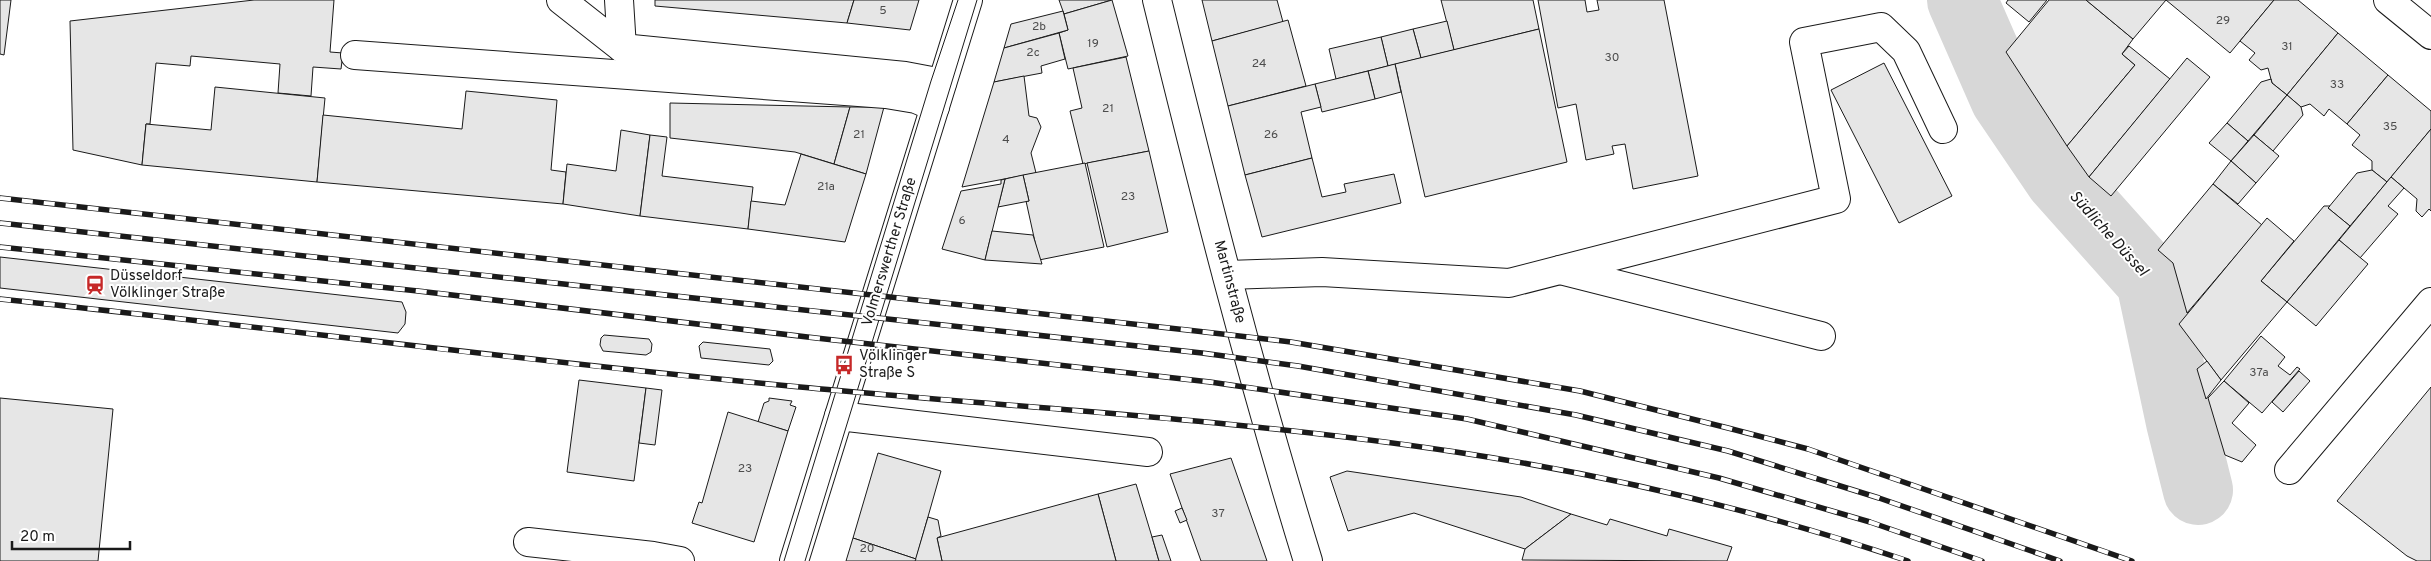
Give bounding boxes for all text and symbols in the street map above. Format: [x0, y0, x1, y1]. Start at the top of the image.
house number: 5 [879, 3, 887, 19]
house number: 29 [2216, 13, 2230, 29]
house number: 2b [1032, 19, 1046, 35]
house number: 19 [1087, 36, 1099, 52]
house number: 31 [2281, 39, 2293, 55]
house number: 2c [1026, 45, 1040, 61]
house number: 30 [1605, 50, 1619, 66]
house number: 24 [1252, 56, 1266, 72]
house number: 33 [2330, 77, 2344, 93]
house number: 21 [1102, 101, 1114, 117]
house number: 35 [2383, 119, 2397, 135]
house number: 21 [853, 127, 865, 143]
house number: 26 [1264, 127, 1278, 143]
house number: 4 [1002, 132, 1010, 148]
street label: Volmerswerther Straße [858, 175, 922, 329]
house number: 21a [817, 179, 835, 195]
water label: Südliche Düssel [2064, 187, 2152, 282]
house number: 23 [1121, 189, 1135, 205]
house number: 6 [958, 213, 966, 229]
street label: Martinstraße [1209, 238, 1249, 326]
place label: Düsseldorf Völklinger Straße [110, 267, 225, 303]
station icon: Düsseldorf Völklinger Straße [84, 274, 106, 296]
place label: Völklinger Straße S [859, 347, 927, 383]
bus stop icon: Völklinger Straße S [833, 354, 855, 376]
house number: 37a [2249, 365, 2269, 381]
house number: 23 [738, 461, 752, 477]
house number: 37 [1211, 506, 1225, 522]
scale bar [12, 518, 130, 550]
text: 20 m [20, 528, 55, 547]
house number: 20 [859, 541, 875, 557]

